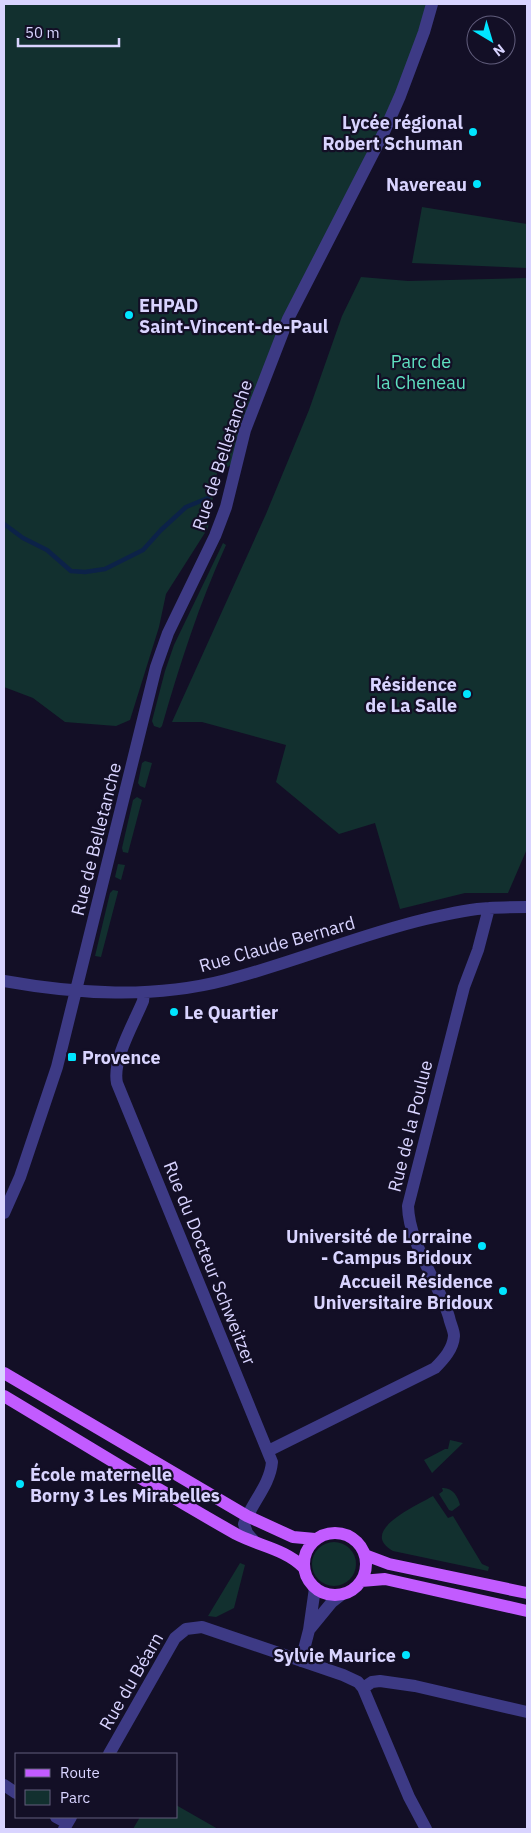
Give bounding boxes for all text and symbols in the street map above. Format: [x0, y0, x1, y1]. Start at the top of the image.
scale bar [18, 15, 119, 47]
north arrow [466, 15, 516, 65]
text: 50 m [25, 23, 60, 42]
text: N [489, 40, 509, 60]
place label: Lycée régional Robert Schuman [322, 111, 464, 155]
marker: Lycée régional Robert Schuman [467, 126, 479, 138]
place label: Navereau [386, 173, 467, 196]
marker: Navereau [471, 178, 483, 190]
place label: EHPAD Saint-Vincent-de-Paul [139, 294, 329, 338]
marker: EHPAD Saint-Vincent-de-Paul [123, 309, 135, 321]
park label: Parc de la Cheneau [376, 350, 466, 394]
street label: Rue de Belletanche [187, 377, 257, 533]
place label: Résidence de La Salle [365, 673, 457, 717]
marker: Résidence de La Salle [461, 688, 473, 700]
street label: Rue de Belletanche [66, 760, 126, 918]
street label: Rue Claude Bernard [196, 911, 358, 977]
place label: Le Quartier [184, 1001, 278, 1024]
marker: Le Quartier [168, 1006, 180, 1018]
place label: Provence [82, 1046, 161, 1069]
marker: Provence [66, 1051, 78, 1063]
street label: Rue de la Poulue [383, 1058, 438, 1194]
street label: Rue du Docteur Schweitzer [159, 1158, 262, 1369]
place label: Université de Lorraine - Campus Bridoux [286, 1225, 472, 1269]
marker: Université de Lorraine - Campus Bridoux [476, 1240, 488, 1252]
place label: Accueil Résidence Universitaire Bridoux [313, 1270, 493, 1314]
marker: Accueil Résidence Universitaire Bridoux [497, 1285, 509, 1297]
place label: École maternelle Borny 3 Les Mirabelles [30, 1462, 220, 1507]
marker: École maternelle Borny 3 Les Mirabelles [14, 1478, 26, 1490]
street label: Rue du Béarn [94, 1628, 168, 1734]
place label: Sylvie Maurice [273, 1644, 396, 1667]
marker: Sylvie Maurice [400, 1649, 412, 1661]
legend [15, 1753, 178, 1818]
text: Route [60, 1763, 100, 1782]
text: Parc [60, 1788, 90, 1807]

